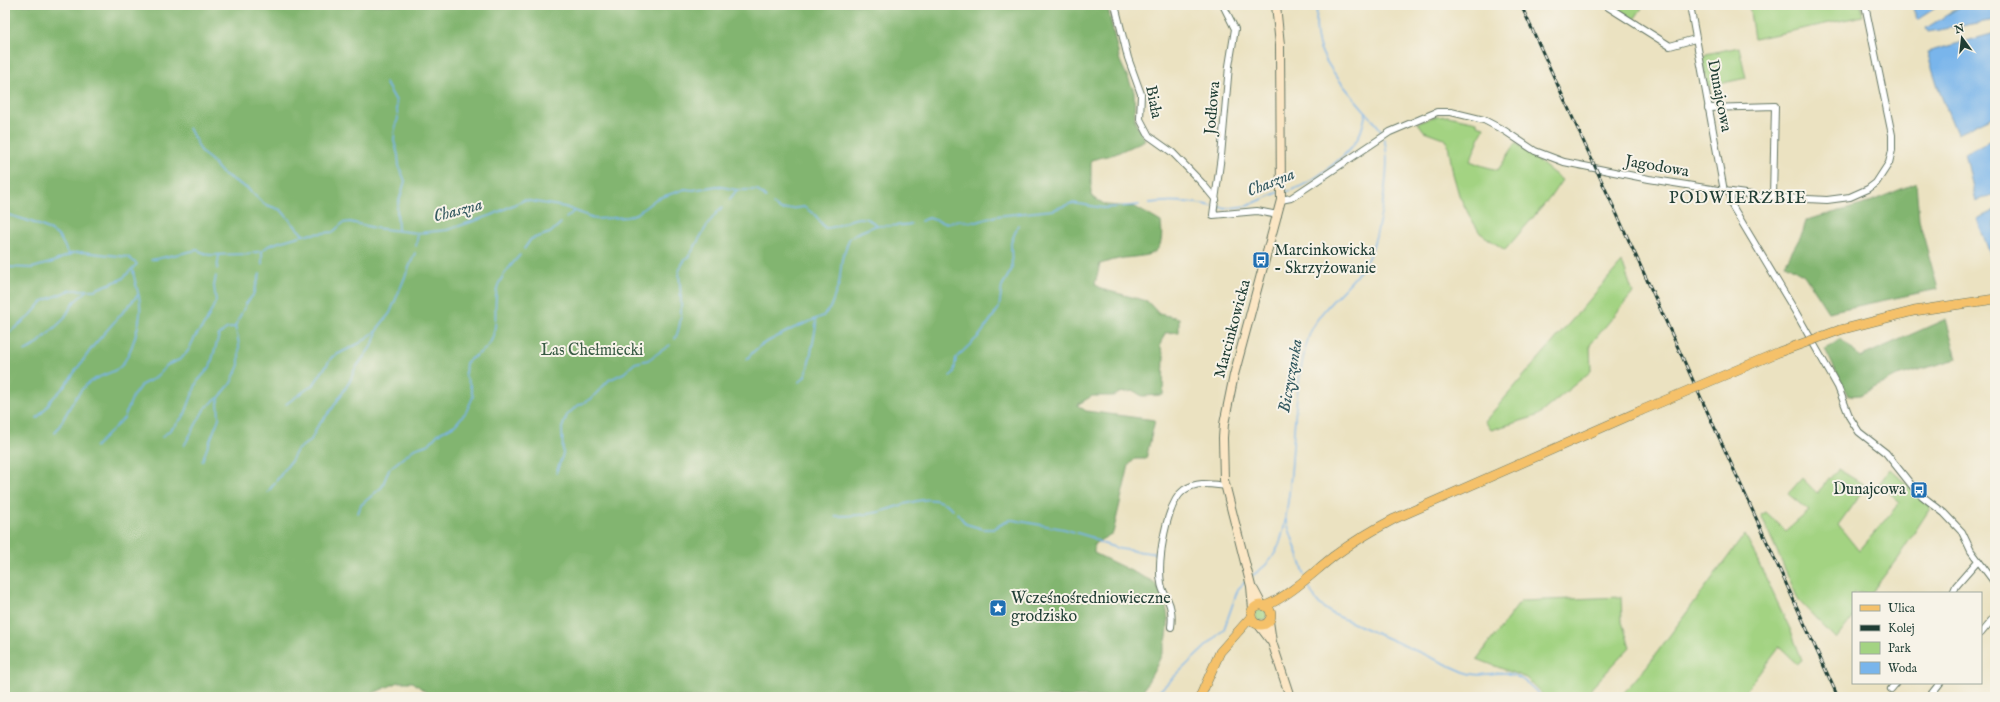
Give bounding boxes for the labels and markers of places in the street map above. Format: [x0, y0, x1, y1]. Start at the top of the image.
place label: Marcinkowicka - Skrzyżowanie [1274, 241, 1376, 279]
bus stop icon: Marcinkowicka - Skrzyżowanie [1251, 250, 1271, 270]
place label: Dunajcowa [1833, 480, 1906, 500]
bus stop icon: Dunajcowa [1909, 480, 1929, 500]
place label: Wcześnośredniowieczne grodzisko [1011, 589, 1171, 627]
place icon: Wcześnośredniowieczne grodzisko [988, 598, 1008, 618]

